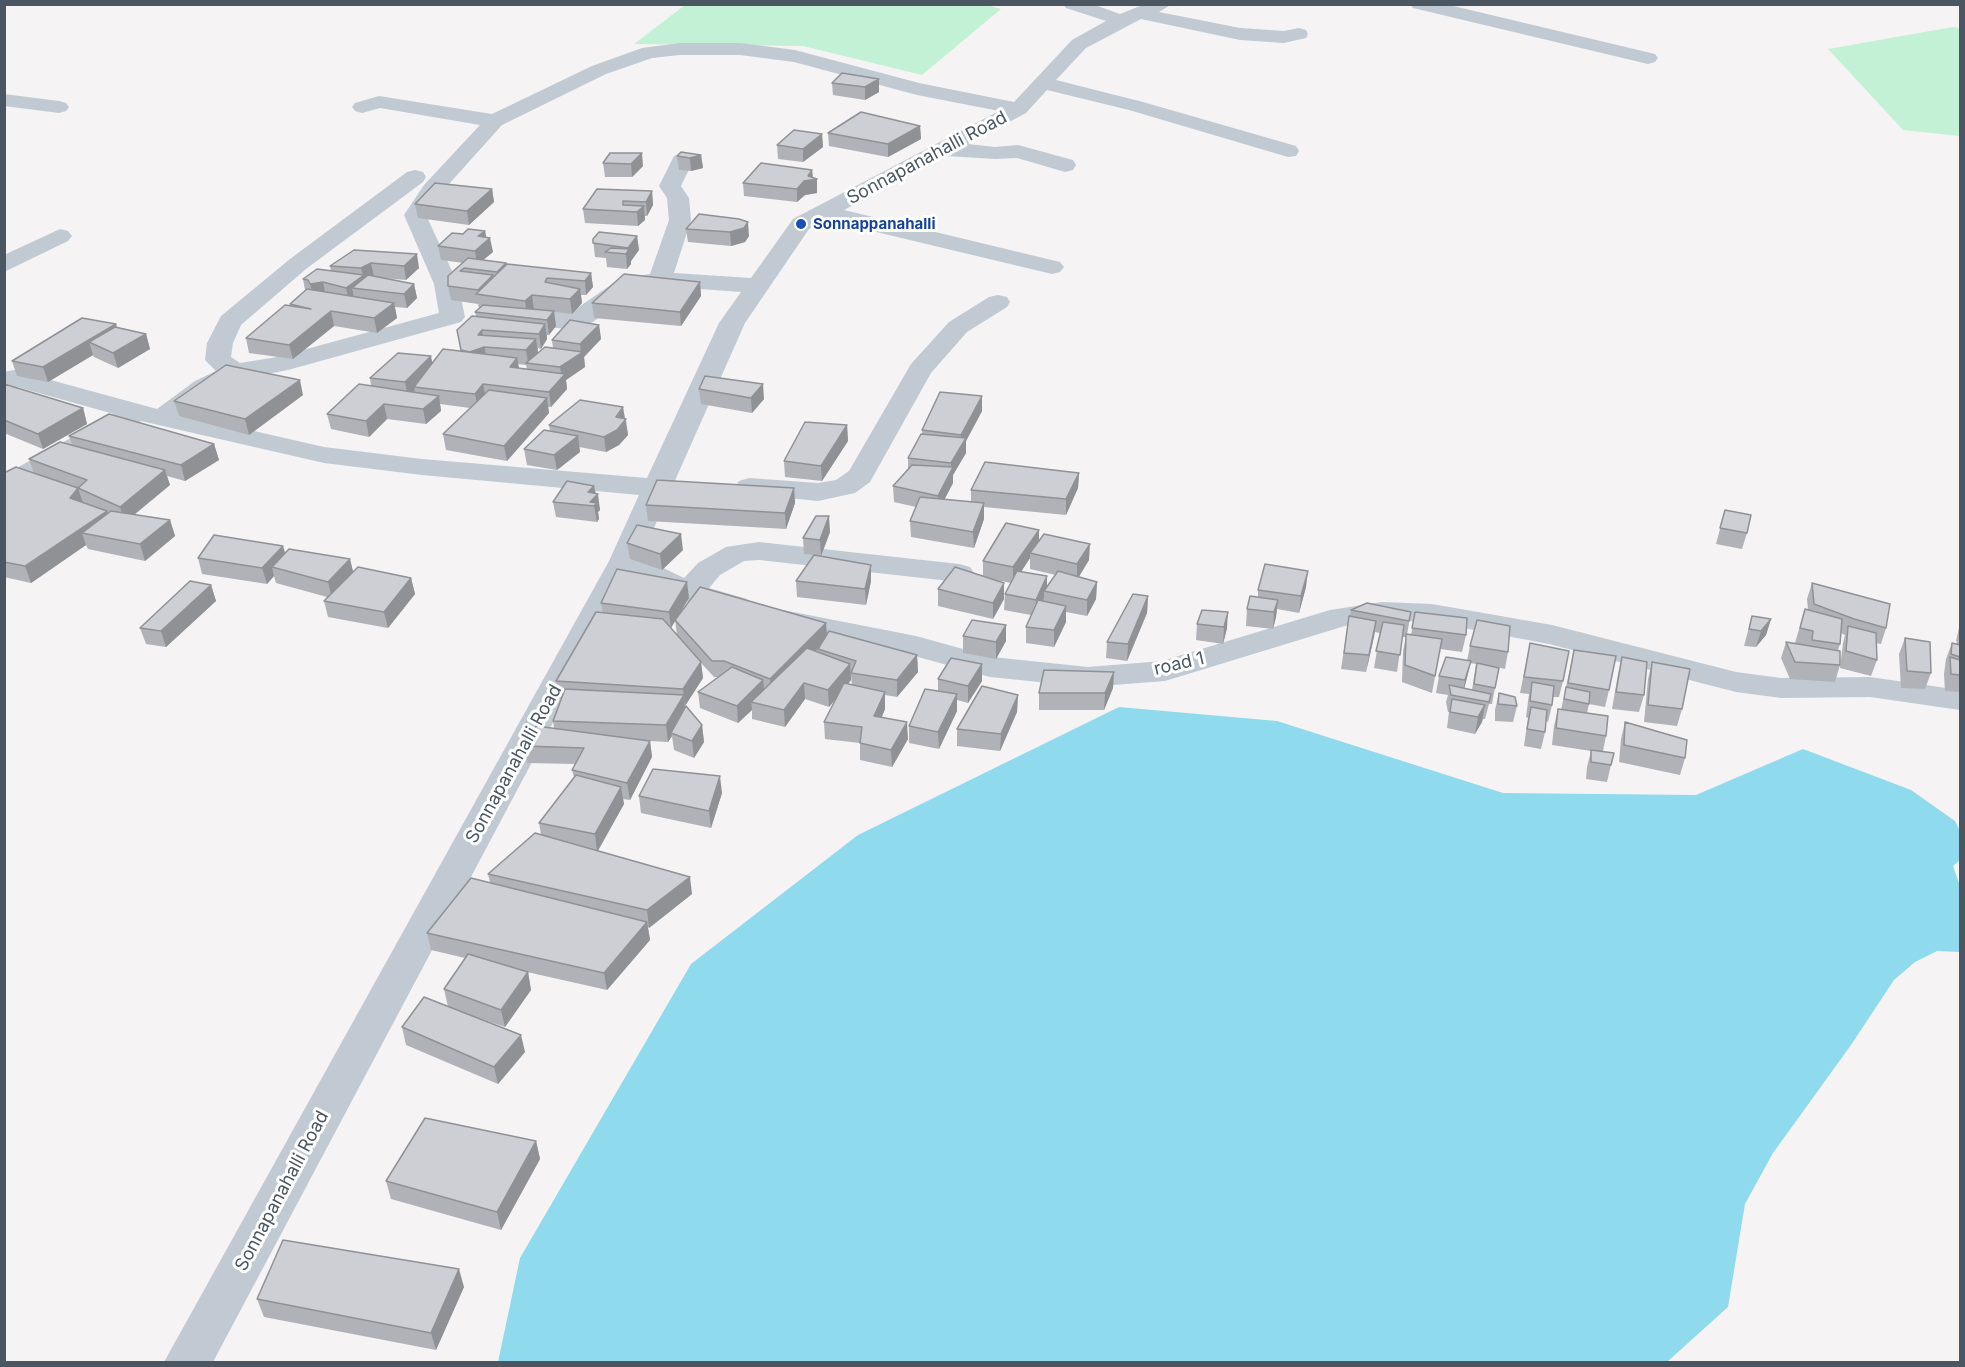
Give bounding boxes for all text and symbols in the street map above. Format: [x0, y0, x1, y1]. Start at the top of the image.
street label: Sonnapanahalli Road [843, 107, 1011, 209]
place label: Sonnappanahalli [813, 215, 935, 233]
marker: Sonnappanahalli [794, 217, 808, 231]
street label: road 1 [1152, 648, 1206, 680]
street label: Sonnapanahalli Road [461, 681, 567, 847]
street label: Sonnapanahalli Road [231, 1107, 333, 1275]

